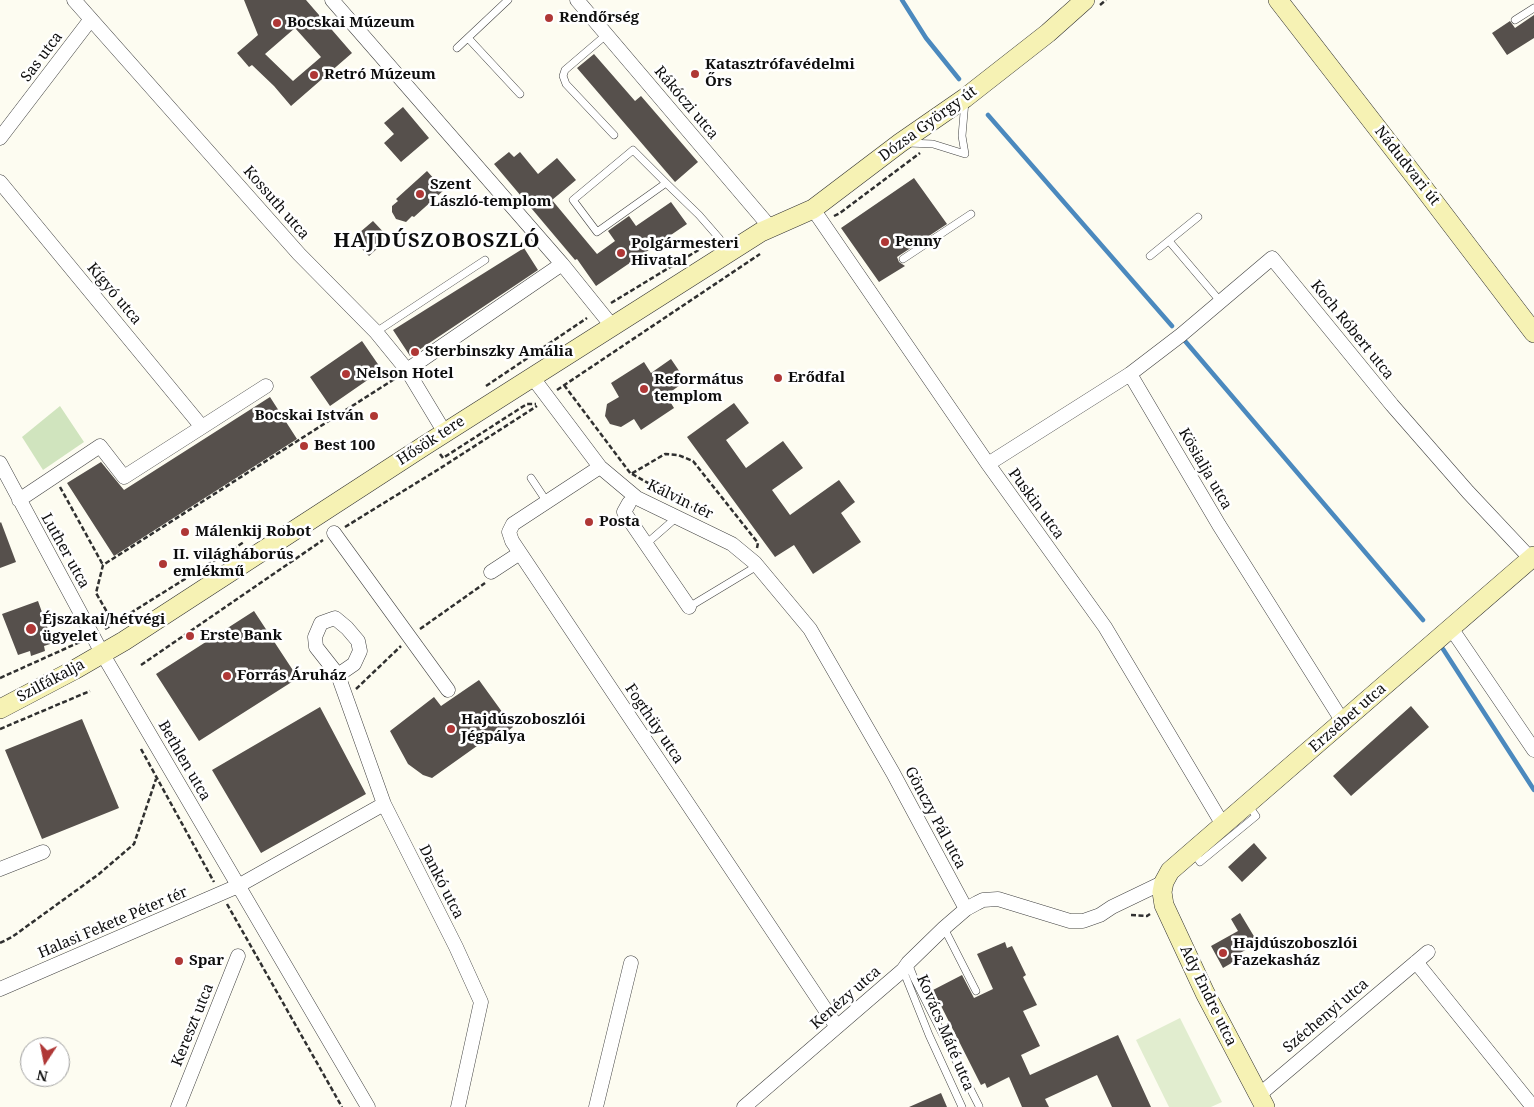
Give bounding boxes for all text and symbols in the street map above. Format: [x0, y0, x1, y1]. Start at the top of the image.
place label: Rendőrség [559, 9, 639, 27]
marker: Rendőrség [543, 12, 555, 24]
place label: Bocskai Múzeum [287, 14, 415, 32]
marker: Bocskai Múzeum [271, 17, 283, 29]
street label: Sas utca [17, 28, 67, 86]
place label: Katasztrófavédelmi Őrs [705, 56, 855, 91]
street label: Rákóczi utca [650, 63, 722, 143]
place label: Retró Múzeum [324, 66, 436, 84]
marker: Katasztrófavédelmi Őrs [689, 68, 701, 80]
marker: Retró Múzeum [308, 69, 320, 81]
street label: Dózsa György út [876, 82, 980, 166]
street label: Nádudvari út [1370, 123, 1444, 209]
street label: Kossuth utca [239, 163, 313, 243]
place label: Szent László-templom [430, 176, 551, 211]
marker: Szent László-templom [414, 188, 426, 200]
district label: HAJDÚSZOBOSZLÓ [332, 229, 542, 253]
place label: Penny [895, 233, 942, 251]
place label: Polgármesteri Hivatal [631, 235, 739, 270]
marker: Penny [879, 236, 891, 248]
marker: Polgármesteri Hivatal [615, 247, 627, 259]
street label: Kígyó utca [83, 259, 145, 329]
street label: Koch Róbert utca [1307, 277, 1397, 383]
place label: Sterbinszky Amália [425, 343, 573, 361]
marker: Sterbinszky Amália [409, 346, 421, 358]
place label: Nelson Hotel [356, 365, 453, 383]
marker: Nelson Hotel [340, 368, 352, 380]
place label: Erődfal [788, 369, 845, 387]
place label: Református templom [654, 371, 744, 406]
marker: Erődfal [772, 372, 784, 384]
marker: Református templom [638, 383, 650, 395]
place label: Bocskai István [254, 407, 364, 425]
marker: Bocskai István [368, 410, 380, 422]
street label: Hősök tere [394, 412, 468, 470]
street label: Kösialja utca [1174, 425, 1236, 513]
place label: Best 100 [314, 437, 375, 455]
marker: Best 100 [298, 440, 310, 452]
street label: Puskin utca [1004, 465, 1068, 543]
street label: Kálvin tér [644, 476, 716, 524]
street label: Luther utca [37, 510, 93, 592]
place label: Posta [599, 513, 640, 531]
marker: Posta [583, 516, 595, 528]
place label: Málenkij Robot [195, 523, 311, 541]
marker: Málenkij Robot [179, 526, 191, 538]
place label: II. világháborús emlékmű [173, 546, 293, 581]
marker: II. világháborús emlékmű [157, 558, 169, 570]
place label: Éjszakai/hétvégi ügyelet [42, 611, 165, 646]
marker: Éjszakai/hétvégi ügyelet [24, 622, 38, 636]
place label: Erste Bank [200, 627, 282, 645]
marker: Erste Bank [184, 630, 196, 642]
street label: Szilfákalja [14, 656, 88, 706]
place label: Forrás Áruház [237, 667, 347, 685]
marker: Forrás Áruház [221, 670, 233, 682]
street label: Erzsébet utca [1306, 680, 1390, 756]
street label: Fogthüy utca [621, 681, 687, 767]
place label: Hajdúszoboszlói Jégpálya [461, 711, 585, 746]
street label: Bethlen utca [154, 718, 214, 804]
marker: Hajdúszoboszlói Jégpálya [445, 723, 457, 735]
street label: Gönczy Pál utca [900, 764, 970, 872]
street label: Dankó utca [415, 842, 467, 922]
street label: Halasi Fekete Péter tér [36, 883, 190, 963]
place label: Hajdúszoboszlói Fazekasház [1233, 935, 1357, 970]
street label: Ady Endre utca [1176, 943, 1240, 1049]
marker: Hajdúszoboszlói Fazekasház [1217, 947, 1229, 959]
place label: Spar [189, 952, 224, 970]
marker: Spar [173, 955, 185, 967]
street label: Kenézy utca [807, 963, 885, 1033]
street label: Kovács Máté utca [912, 972, 978, 1094]
street label: Széchenyi utca [1280, 975, 1372, 1057]
street label: Kereszt utca [168, 981, 218, 1069]
north arrow [20, 1037, 70, 1087]
text: N [35, 1066, 49, 1087]

